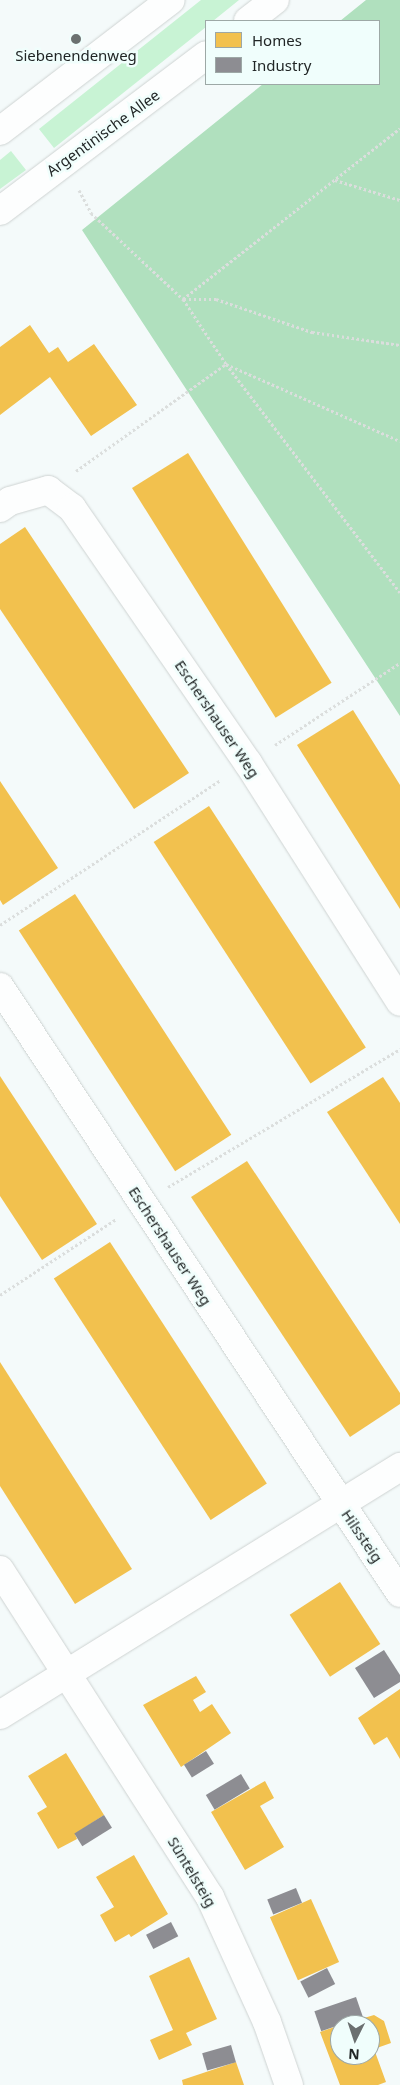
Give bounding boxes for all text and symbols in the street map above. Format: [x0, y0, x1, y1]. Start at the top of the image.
legend [205, 20, 380, 85]
text: Homes [252, 30, 302, 50]
marker: Siebenendenweg [70, 33, 82, 45]
place label: Siebenendenweg [15, 47, 137, 65]
text: Industry [252, 55, 311, 75]
street label: Argentinische Allee [43, 86, 163, 180]
street label: Eschershauser Weg [171, 657, 263, 781]
street label: Eschershauser Weg [125, 1183, 215, 1309]
street label: Hilssteig [338, 1506, 386, 1566]
street label: Süntelsteig [164, 1834, 220, 1910]
north arrow [330, 2015, 380, 2065]
text: N [348, 2045, 360, 2064]

